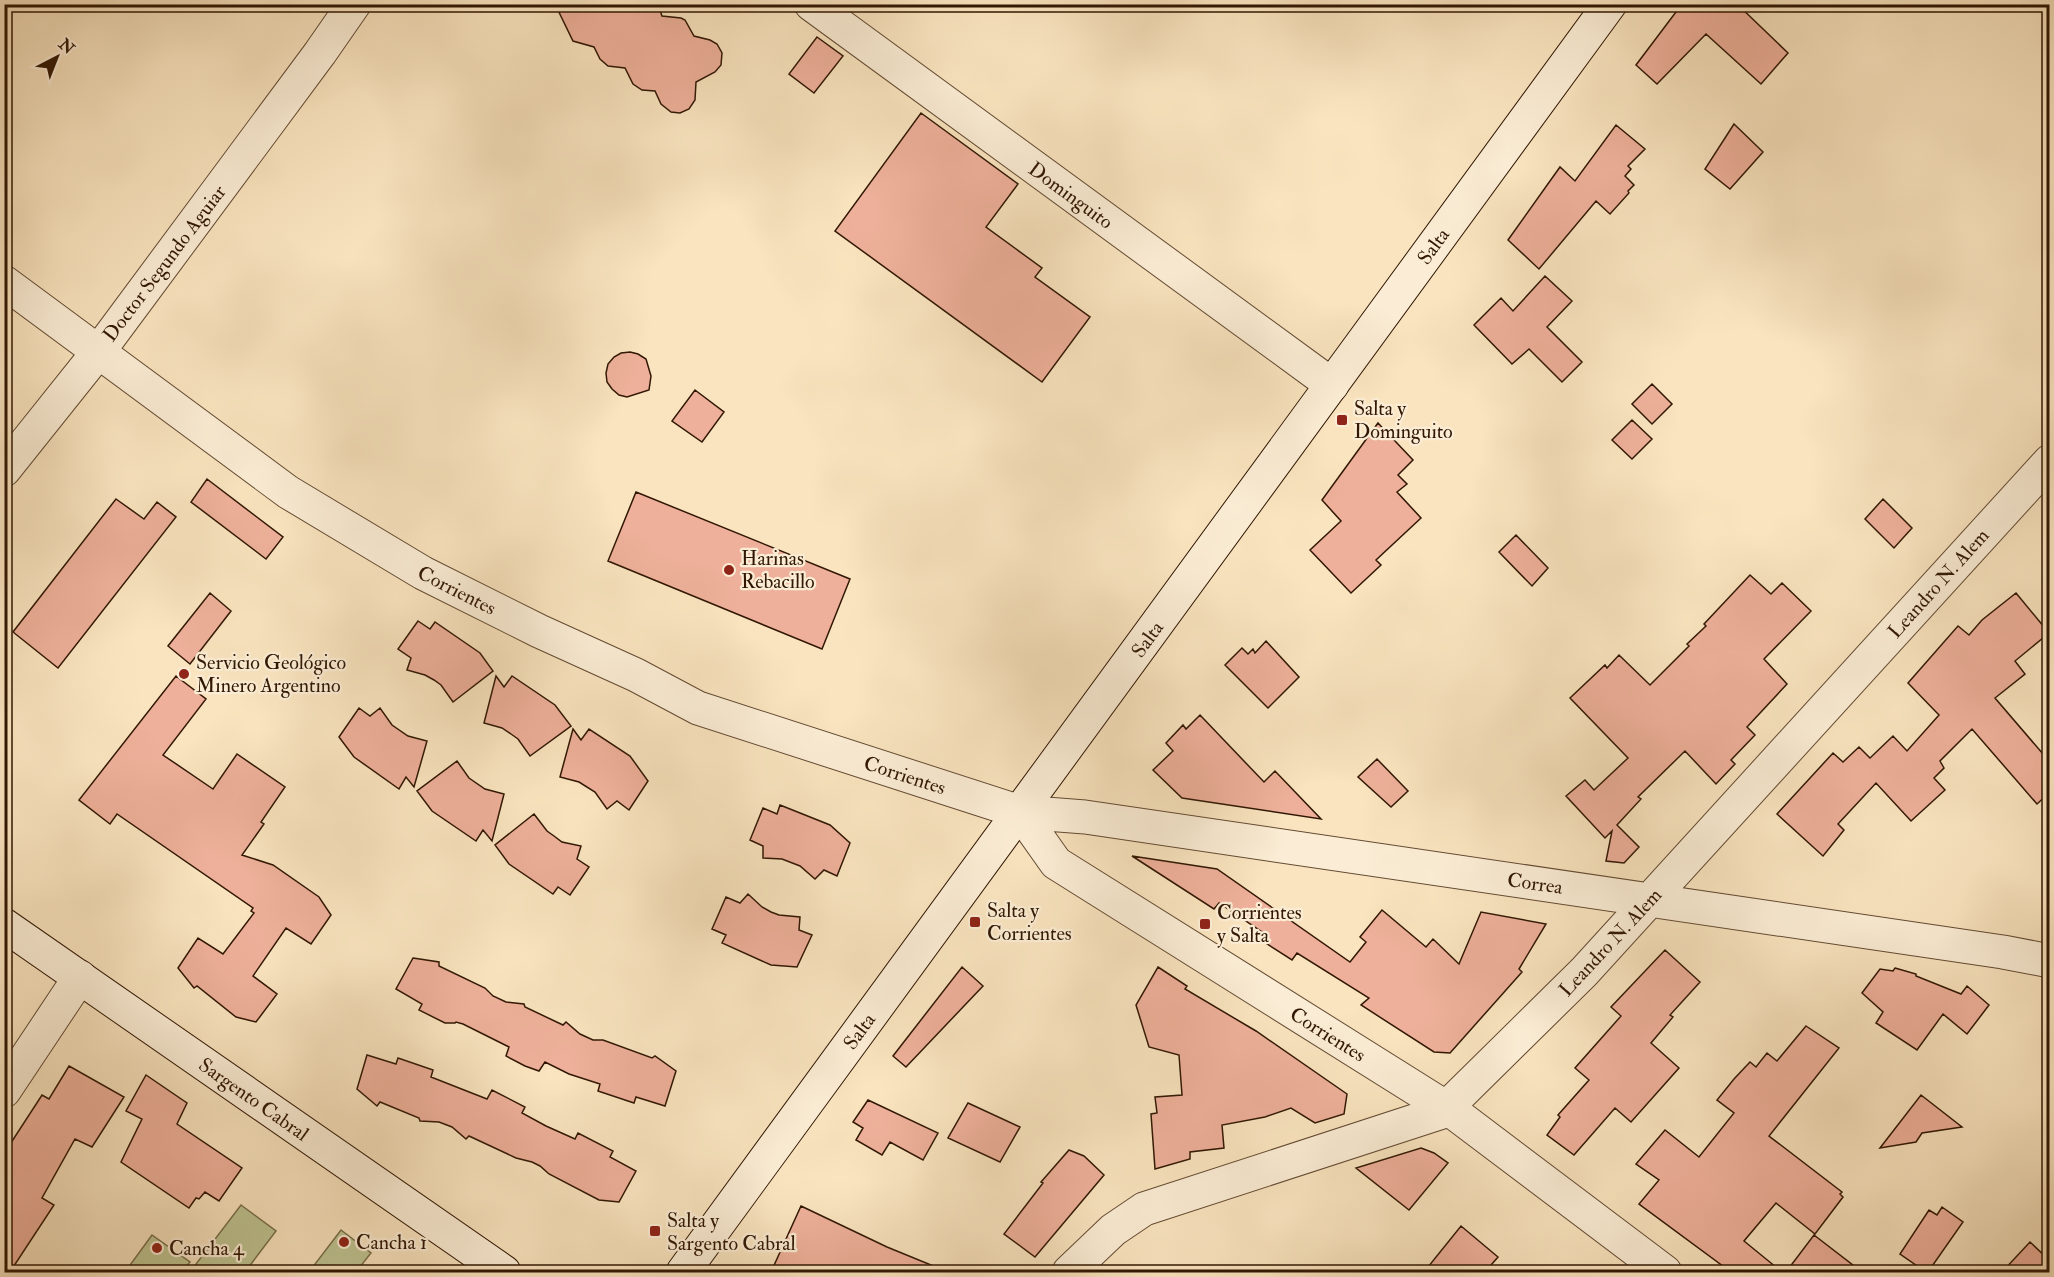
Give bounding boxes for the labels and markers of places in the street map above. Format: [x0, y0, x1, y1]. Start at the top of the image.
place label: Salta y Dominguito [1354, 396, 1453, 444]
marker: Salta y Dominguito [1335, 413, 1349, 427]
place label: Harinas Rebacillo [741, 546, 815, 594]
marker: Harinas Rebacillo [722, 563, 736, 577]
place label: Servicio Geológico Minero Argentino [196, 650, 346, 698]
marker: Servicio Geológico Minero Argentino [177, 667, 191, 681]
place label: Salta y Corrientes [987, 898, 1072, 946]
place label: Corrientes y Salta [1217, 900, 1302, 948]
marker: Salta y Corrientes [968, 915, 982, 929]
marker: Corrientes y Salta [1198, 917, 1212, 931]
place label: Salta y Sargento Cabral [667, 1208, 796, 1256]
marker: Salta y Sargento Cabral [648, 1224, 662, 1238]
place label: Cancha 1 [356, 1230, 427, 1255]
marker: Cancha 1 [337, 1235, 351, 1249]
place label: Cancha 4 [169, 1236, 245, 1261]
marker: Cancha 4 [150, 1241, 164, 1255]

